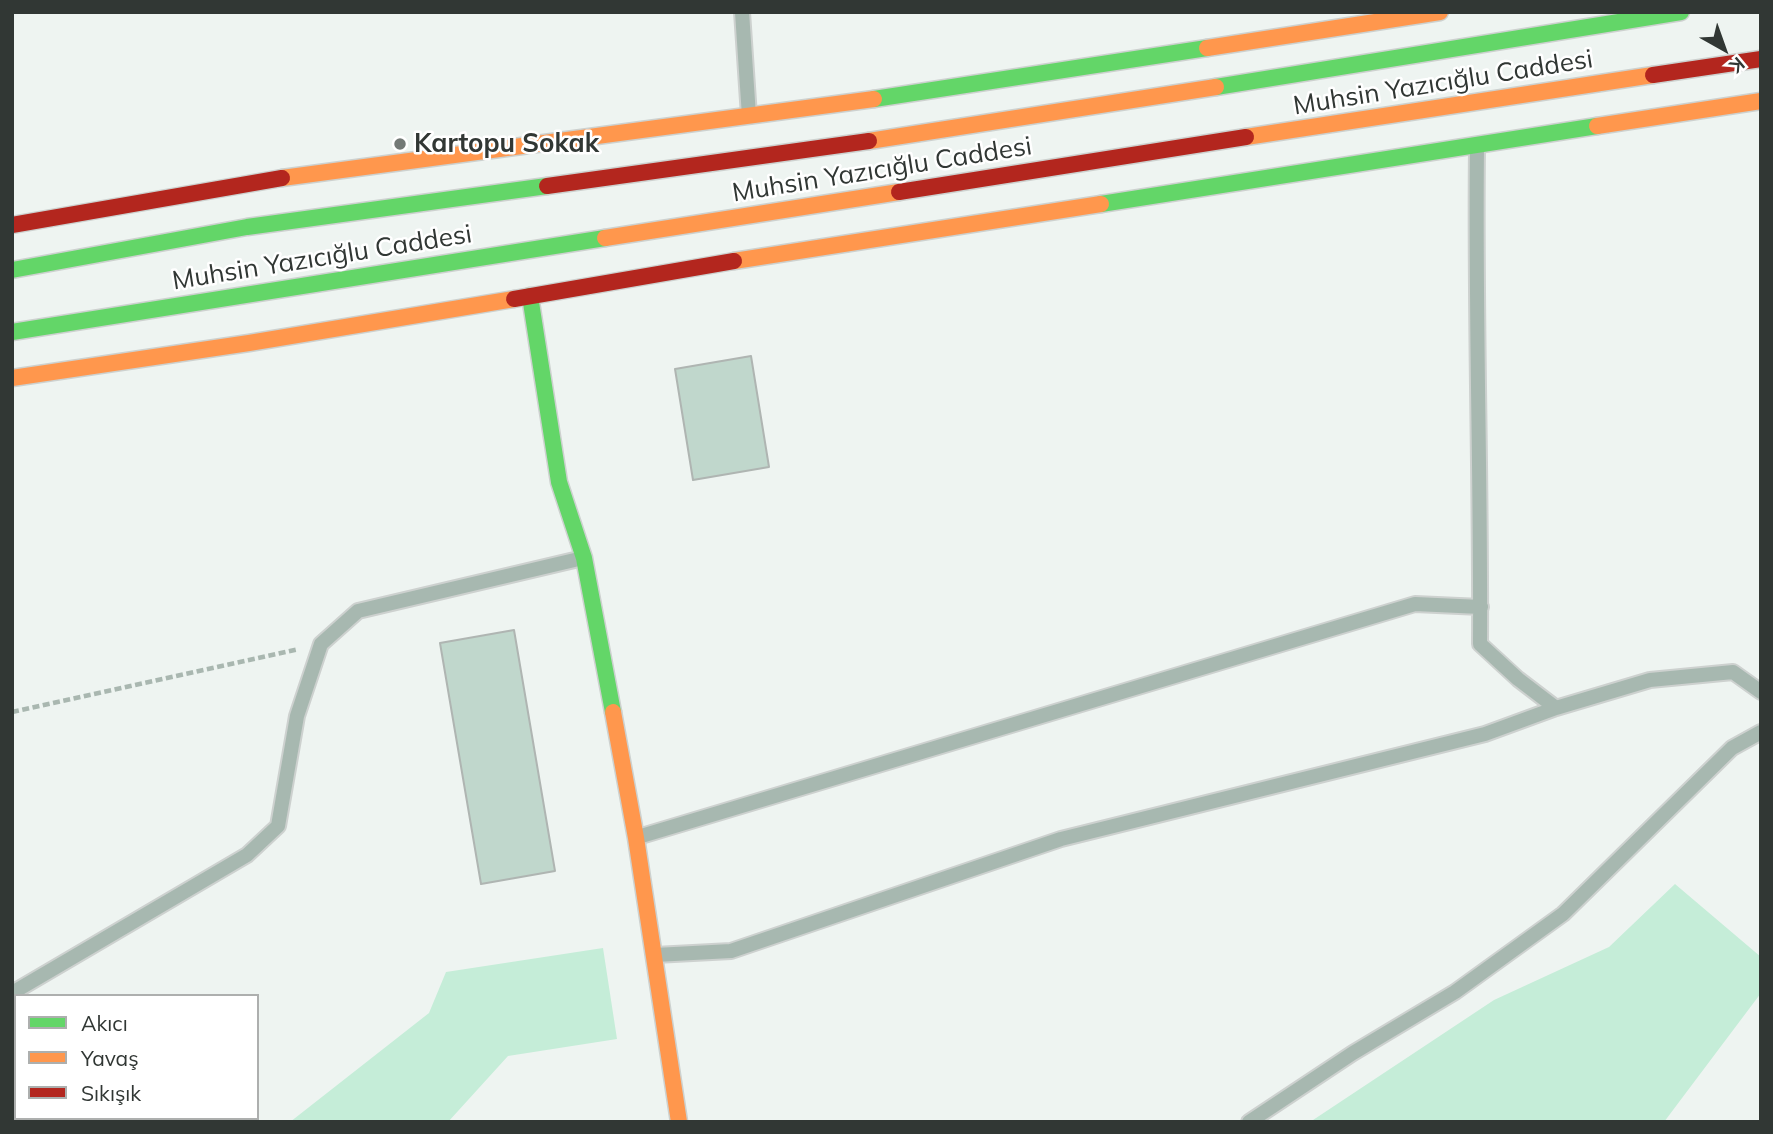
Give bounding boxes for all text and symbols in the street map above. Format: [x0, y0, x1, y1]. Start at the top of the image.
north arrow [1689, 14, 1759, 84]
street label: Muhsin Yazıcığlu Caddesi [1291, 44, 1595, 122]
text: K [1725, 52, 1750, 78]
place label: Kartopu Sokak [414, 128, 599, 160]
street label: Muhsin Yazıcığlu Caddesi [730, 131, 1034, 209]
marker: Kartopu Sokak [392, 136, 408, 152]
street label: Muhsin Yazıcığlu Caddesi [170, 219, 474, 297]
legend [14, 994, 259, 1120]
text: Akıcı [81, 1010, 128, 1036]
text: Yavaş [81, 1045, 139, 1071]
text: Sıkışık [81, 1080, 141, 1106]

